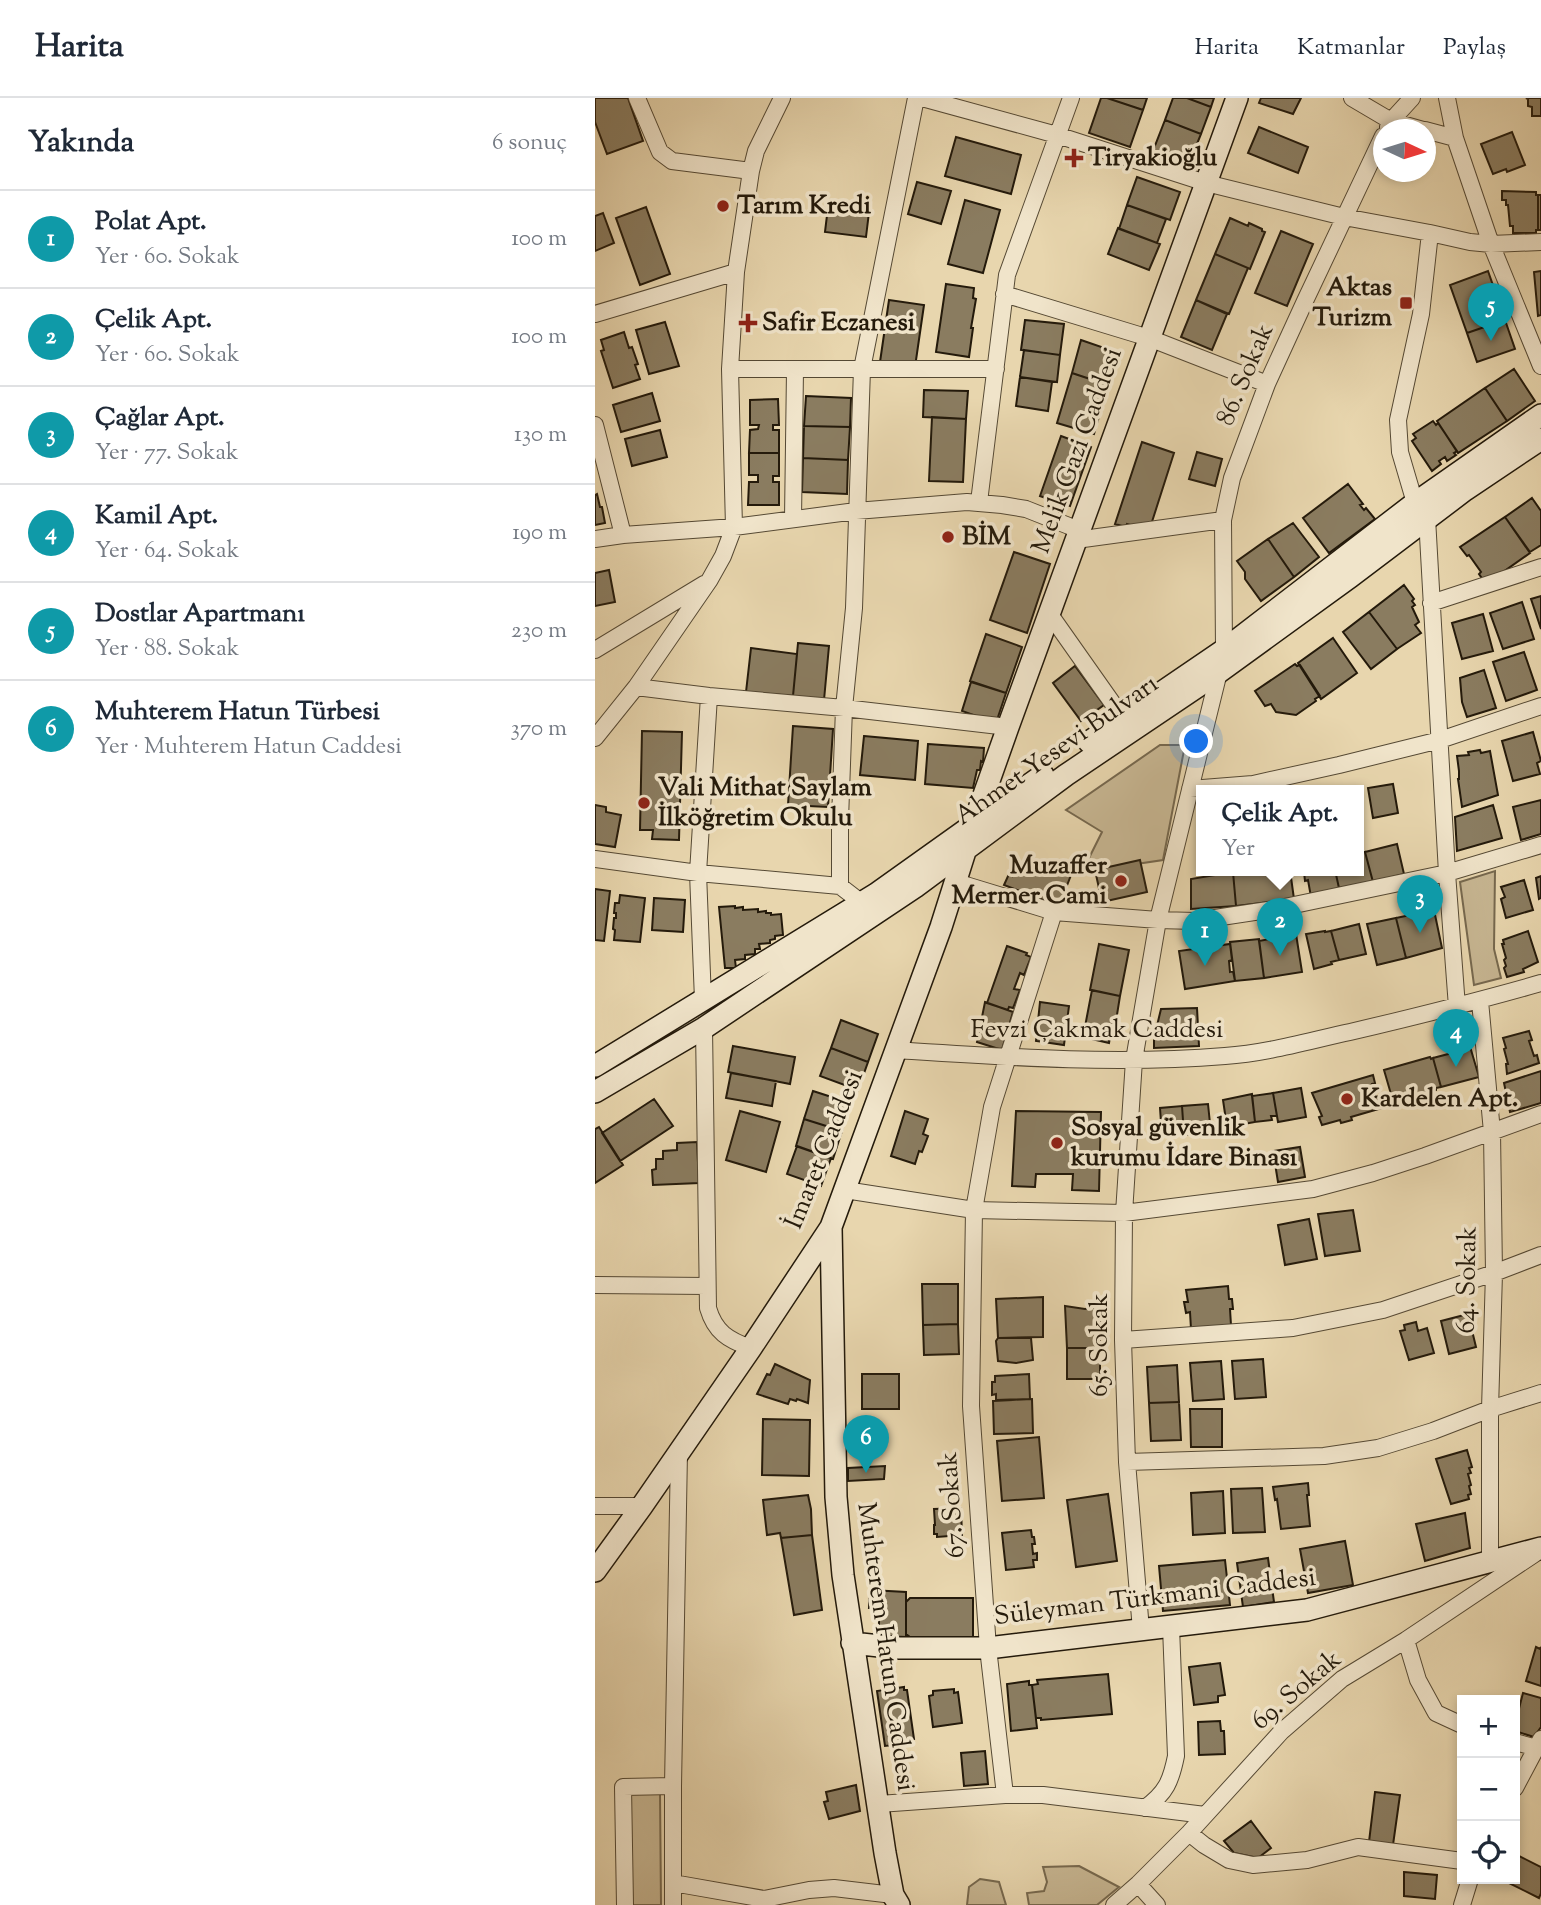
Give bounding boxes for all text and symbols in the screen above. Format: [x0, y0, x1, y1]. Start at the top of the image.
text: Harita [35, 24, 124, 72]
text: Harita [1194, 31, 1259, 65]
text: Katmanlar [1297, 31, 1405, 65]
text: Paylaş [1443, 31, 1506, 65]
north arrow [1373, 119, 1436, 182]
text: Yakında [28, 122, 134, 165]
text: 6 sonuç [492, 127, 567, 160]
place label: Tiryakioğlu [1088, 140, 1217, 177]
marker: Tiryakioğlu [1066, 150, 1082, 166]
place label: Tarım Kredi [737, 188, 872, 225]
marker: Tarım Kredi [715, 198, 731, 214]
text: Polat Apt. [95, 204, 207, 241]
text: 1 [47, 223, 55, 256]
text: 100 m [511, 223, 567, 256]
text: Yer · 60. Sokak [95, 241, 240, 274]
place label: Aktas Turizm [1313, 270, 1392, 337]
pin: 5 [1468, 283, 1514, 341]
marker: Aktas Turizm [1398, 295, 1414, 311]
text: Çelik Apt. [95, 302, 212, 339]
place label: Safir Eczanesi [762, 305, 916, 342]
marker: Safir Eczanesi [740, 315, 756, 331]
street label: 86. Sokak [1208, 318, 1284, 432]
text: 2 [46, 321, 56, 354]
text: 100 m [511, 321, 567, 354]
text: Yer · 60. Sokak [95, 339, 240, 372]
street label: Melik Gazi Caddesi [1024, 343, 1132, 559]
text: Çağlar Apt. [95, 400, 225, 437]
text: 3 [46, 419, 56, 452]
text: 130 m [514, 419, 567, 452]
text: Yer · 77. Sokak [95, 437, 239, 470]
text: Kamil Apt. [95, 498, 218, 535]
text: 4 [45, 517, 57, 550]
text: 190 m [512, 517, 567, 550]
place label: BİM [962, 519, 1011, 556]
marker: BİM [940, 529, 956, 545]
text: Yer · 64. Sokak [95, 535, 239, 568]
text: Dostlar Apartmanı [95, 596, 305, 633]
text: 5 [47, 615, 55, 648]
text: 230 m [511, 615, 567, 648]
text: Yer · 88. Sokak [95, 633, 239, 666]
street label: Ahmet Yesevi Bulvarı [948, 667, 1166, 835]
text: Muhterem Hatun Türbesi [95, 694, 380, 731]
text: 6 [45, 713, 57, 746]
text: 370 m [511, 713, 567, 746]
your location [1179, 724, 1213, 758]
text: Yer · Muhterem Hatun Caddesi [95, 731, 402, 764]
place label: Vali Mithat Saylam İlköğretim Okulu [658, 770, 872, 837]
popup [1196, 785, 1364, 876]
marker: Vali Mithat Saylam İlköğretim Okulu [636, 795, 652, 811]
text: Çelik Apt. [1221, 796, 1339, 833]
text: Yer [1221, 833, 1255, 866]
place label: Muzaffer Mermer Cami [952, 848, 1108, 915]
marker: Muzaffer Mermer Cami [1113, 873, 1129, 889]
pin: 3 [1397, 875, 1443, 933]
pin: 2 [1257, 898, 1303, 956]
pin: 1 [1182, 908, 1228, 966]
pin: 4 [1433, 1009, 1479, 1067]
street label: Fevzi Çakmak Caddesi [971, 1012, 1223, 1049]
street label: İmaret Caddesi [776, 1065, 874, 1235]
place label: Kardelen Apt. [1361, 1081, 1518, 1118]
marker: Kardelen Apt. [1339, 1091, 1355, 1107]
place label: Sosyal güvenlik kurumu İdare Binası [1070, 1110, 1298, 1177]
marker: Sosyal güvenlik kurumu İdare Binası [1049, 1135, 1065, 1151]
street label: 64. Sokak [1449, 1226, 1487, 1334]
street label: 65. Sokak [1082, 1293, 1119, 1397]
pin: 6 [843, 1415, 889, 1473]
street label: 67. Sokak [931, 1450, 975, 1560]
street label: Muhterem Hatun Caddesi [846, 1500, 924, 1794]
street label: Süleyman Türkmani Caddesi [992, 1560, 1318, 1636]
street label: 69. Sokak [1244, 1642, 1350, 1740]
map controls [1457, 1695, 1520, 1884]
button: + [1457, 1695, 1520, 1758]
button: − [1457, 1758, 1520, 1821]
button: locate [1457, 1821, 1520, 1884]

